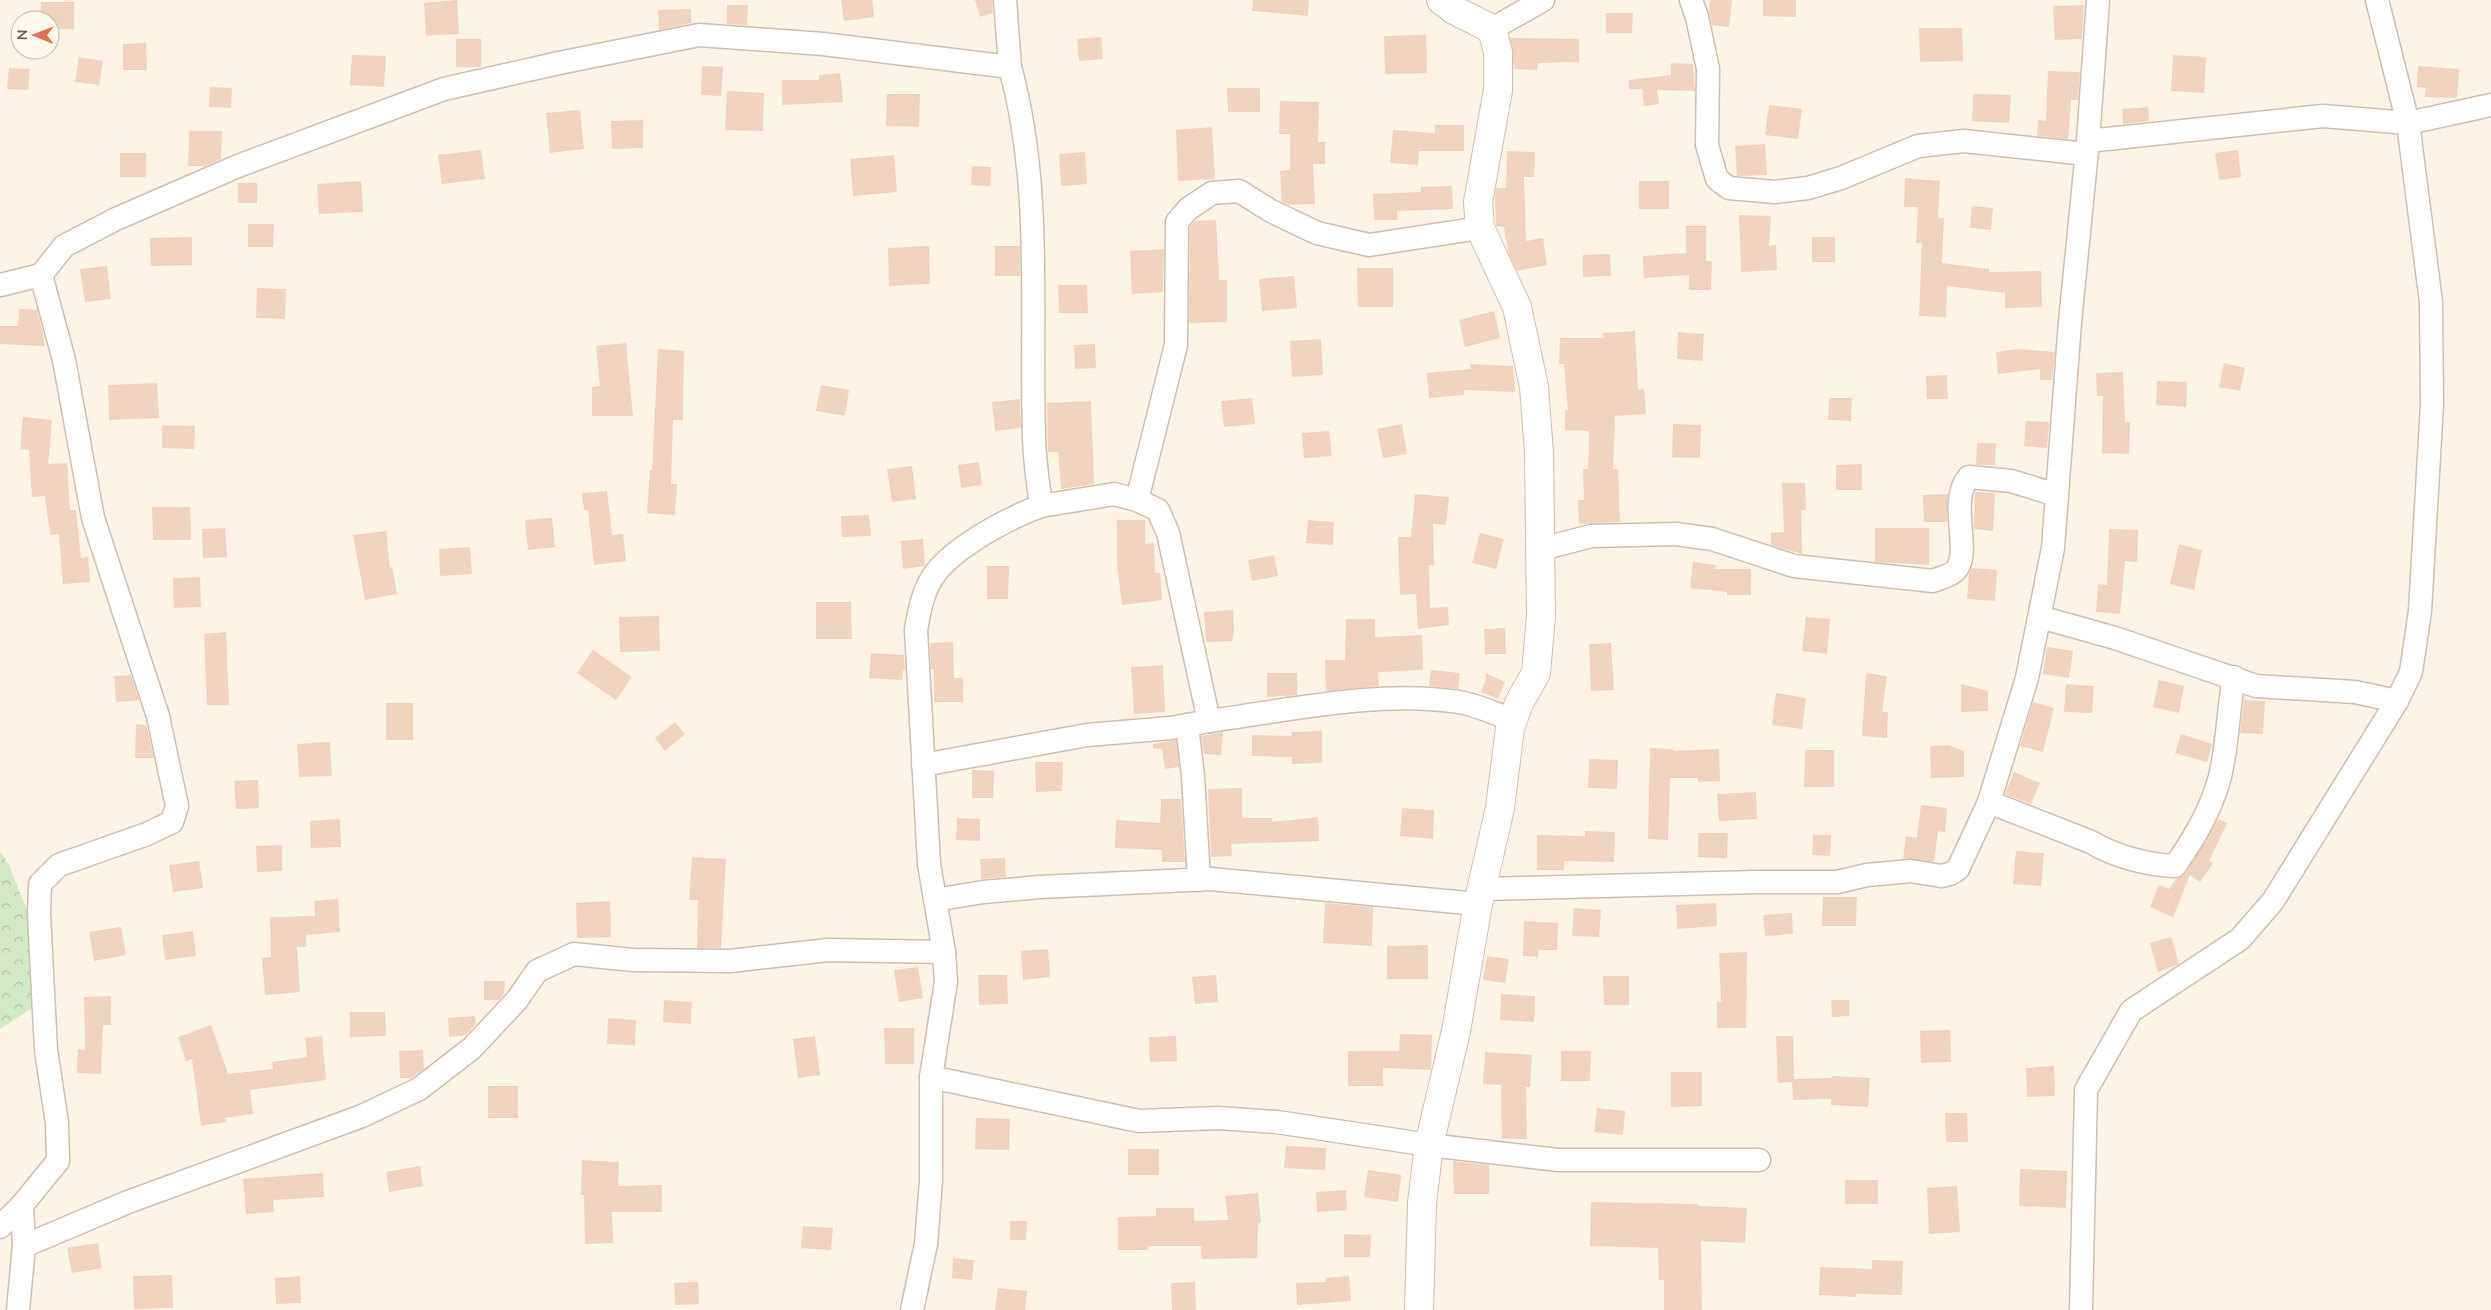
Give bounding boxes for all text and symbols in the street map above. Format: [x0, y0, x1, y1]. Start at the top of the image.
north arrow [10, 10, 60, 60]
text: N [13, 29, 31, 40]

